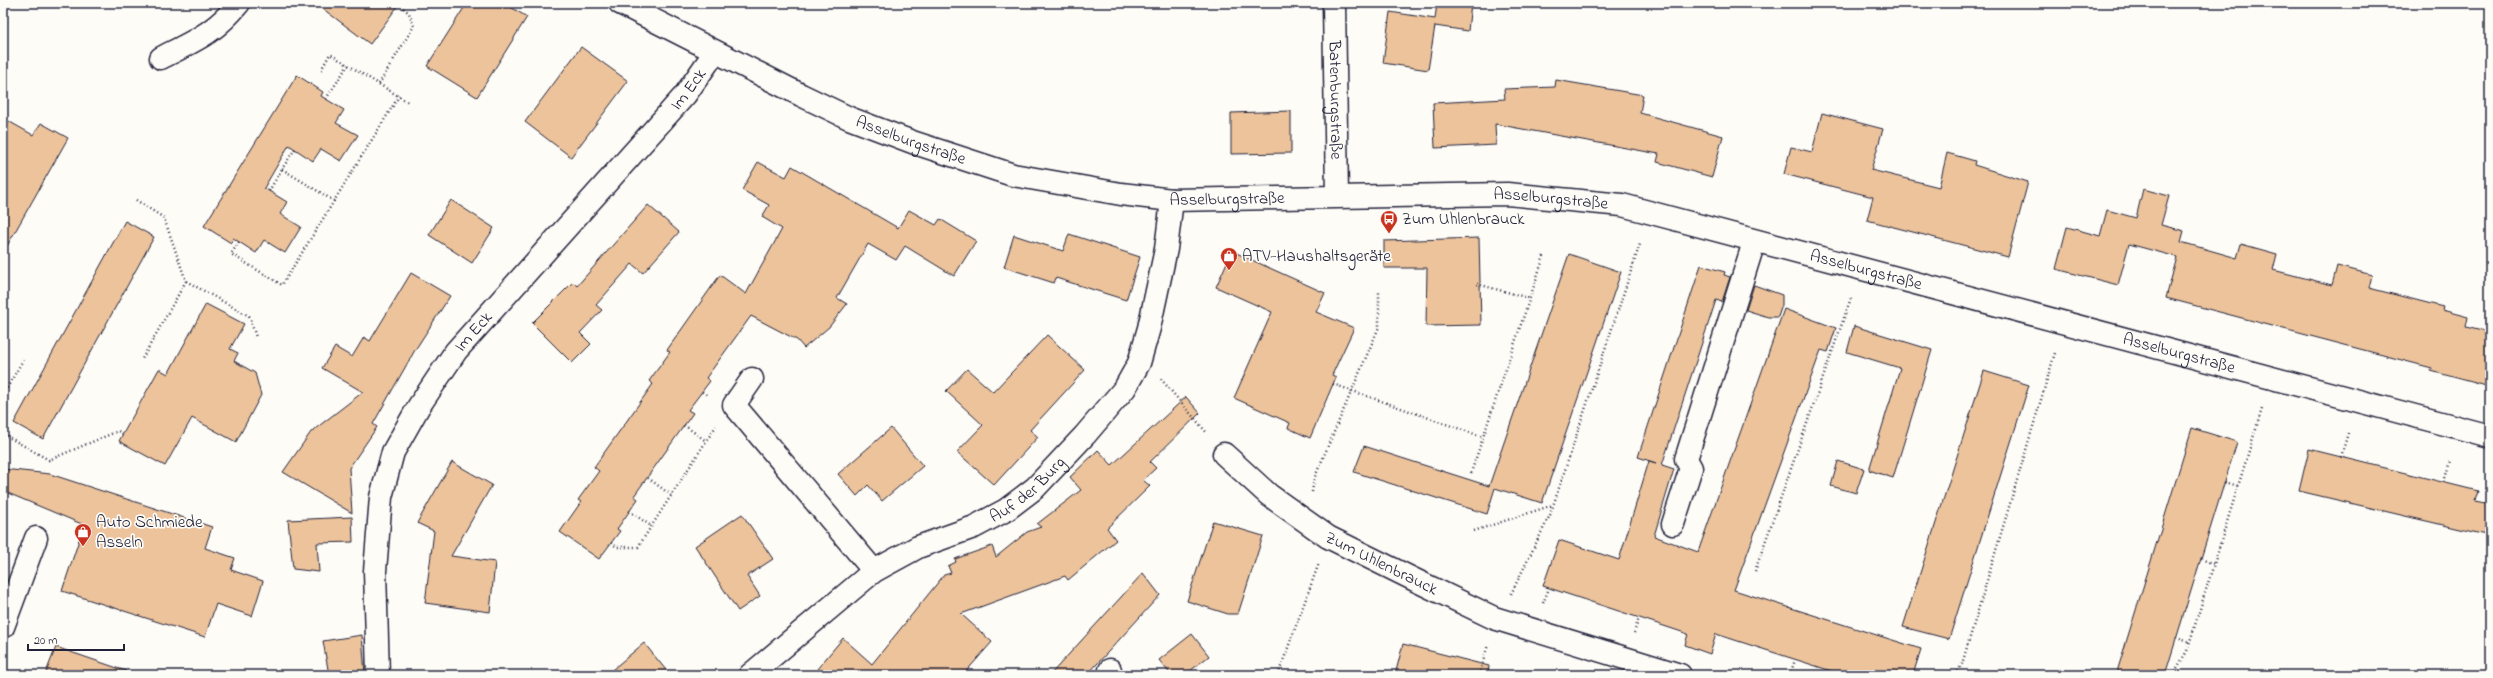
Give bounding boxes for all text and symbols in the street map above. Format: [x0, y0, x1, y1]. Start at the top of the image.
street label: Batenburgstraße [1321, 39, 1349, 160]
street label: Im Eck [664, 63, 713, 116]
street label: Asselburgstraße [852, 109, 969, 171]
street label: Asselburgstraße [1493, 181, 1610, 216]
street label: Asselburgstraße [1169, 185, 1285, 213]
place label: Zum Uhlenbrauck [1402, 207, 1525, 232]
bus stop icon: Zum Uhlenbrauck [1379, 209, 1399, 234]
street label: Asselburgstraße [1807, 243, 1925, 297]
place label: ATV-Haushaltsgeräte [1242, 244, 1391, 271]
shop icon: ATV-Haushaltsgeräte [1219, 246, 1239, 271]
street label: Im Eck [448, 305, 499, 357]
street label: Asselburgstraße [2120, 326, 2238, 380]
street label: Auf der Burg [985, 451, 1073, 529]
place label: Auto Schmiede Asseln [96, 510, 203, 555]
shop icon: Auto Schmiede Asseln [73, 522, 93, 547]
street label: Zum Uhlenbrauck [1321, 525, 1443, 602]
scale bar [28, 626, 124, 652]
text: 20 m [34, 632, 57, 650]

